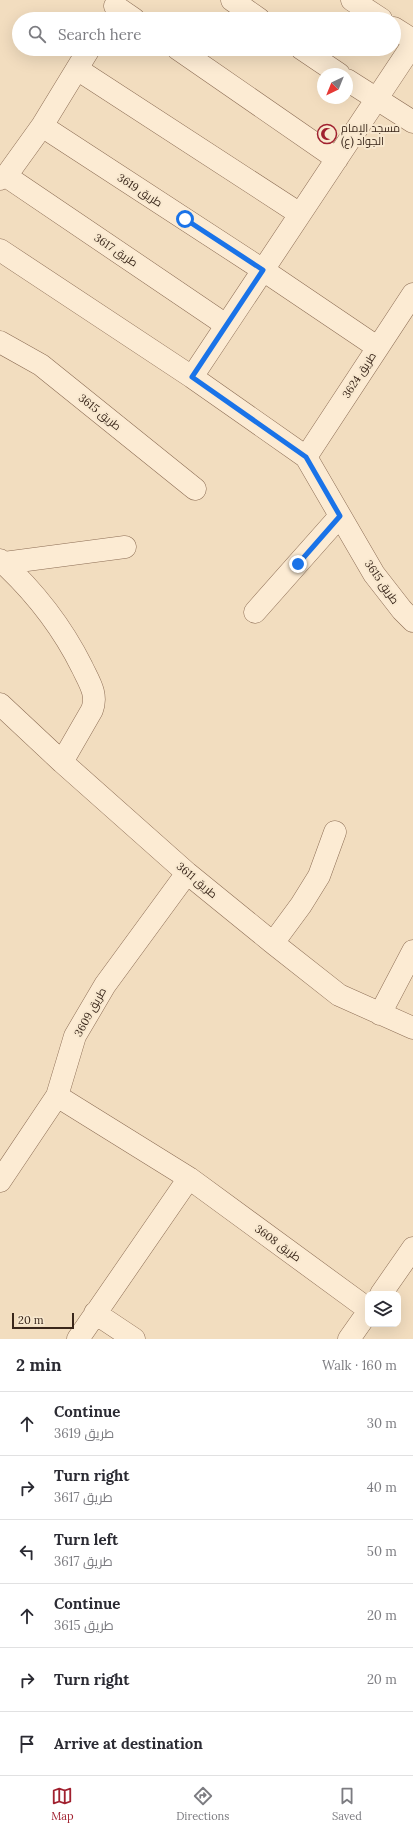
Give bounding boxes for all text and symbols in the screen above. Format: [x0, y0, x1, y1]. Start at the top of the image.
search box [12, 12, 401, 56]
icon: search [26, 23, 48, 45]
text: Search here [58, 25, 141, 44]
north arrow [317, 68, 353, 104]
place label: مسجد الإمام الجواد (ع) [341, 121, 400, 149]
mosque icon: مسجد الإمام الجواد (ع) [316, 123, 338, 145]
street label: طريق 3619 [115, 170, 165, 210]
route start [176, 210, 194, 228]
street label: طريق 3617 [92, 230, 140, 270]
street label: طريق 3624 [339, 349, 379, 401]
street label: طريق 3615 [76, 391, 124, 433]
route end [289, 555, 307, 573]
street label: طريق 3615 [362, 557, 402, 607]
street label: طريق 3611 [174, 859, 220, 901]
street label: طريق 3609 [71, 985, 109, 1039]
street label: طريق 3608 [252, 1222, 304, 1264]
map controls [365, 1291, 401, 1327]
button: layers [365, 1291, 401, 1327]
scale bar [12, 1311, 74, 1330]
text: 20 m [18, 1313, 43, 1327]
text: 2 min [16, 1354, 62, 1376]
text: Walk · 160 m [322, 1357, 397, 1374]
text: Continue [54, 1402, 120, 1421]
icon: ahead [16, 1413, 38, 1435]
text: 30 m [367, 1415, 397, 1432]
text: طريق 3619 [54, 1425, 114, 1442]
text: Turn right [54, 1466, 130, 1485]
icon: right [16, 1477, 38, 1499]
text: 40 m [367, 1479, 397, 1496]
text: طريق 3617 [54, 1489, 113, 1506]
text: Turn left [54, 1530, 118, 1549]
icon: left [16, 1541, 38, 1563]
text: 50 m [367, 1543, 397, 1560]
text: طريق 3617 [54, 1553, 113, 1570]
text: Continue [54, 1594, 120, 1613]
icon: ahead [16, 1605, 38, 1627]
text: 20 m [367, 1607, 397, 1624]
text: طريق 3615 [54, 1617, 114, 1634]
icon: right [16, 1669, 38, 1691]
text: Turn right [54, 1670, 130, 1689]
text: 20 m [367, 1671, 397, 1688]
icon: arrive [16, 1733, 38, 1755]
text: Arrive at destination [54, 1734, 203, 1753]
tab: Map [51, 1785, 74, 1823]
tab: Directions [176, 1785, 229, 1823]
tab: Saved [332, 1785, 362, 1823]

